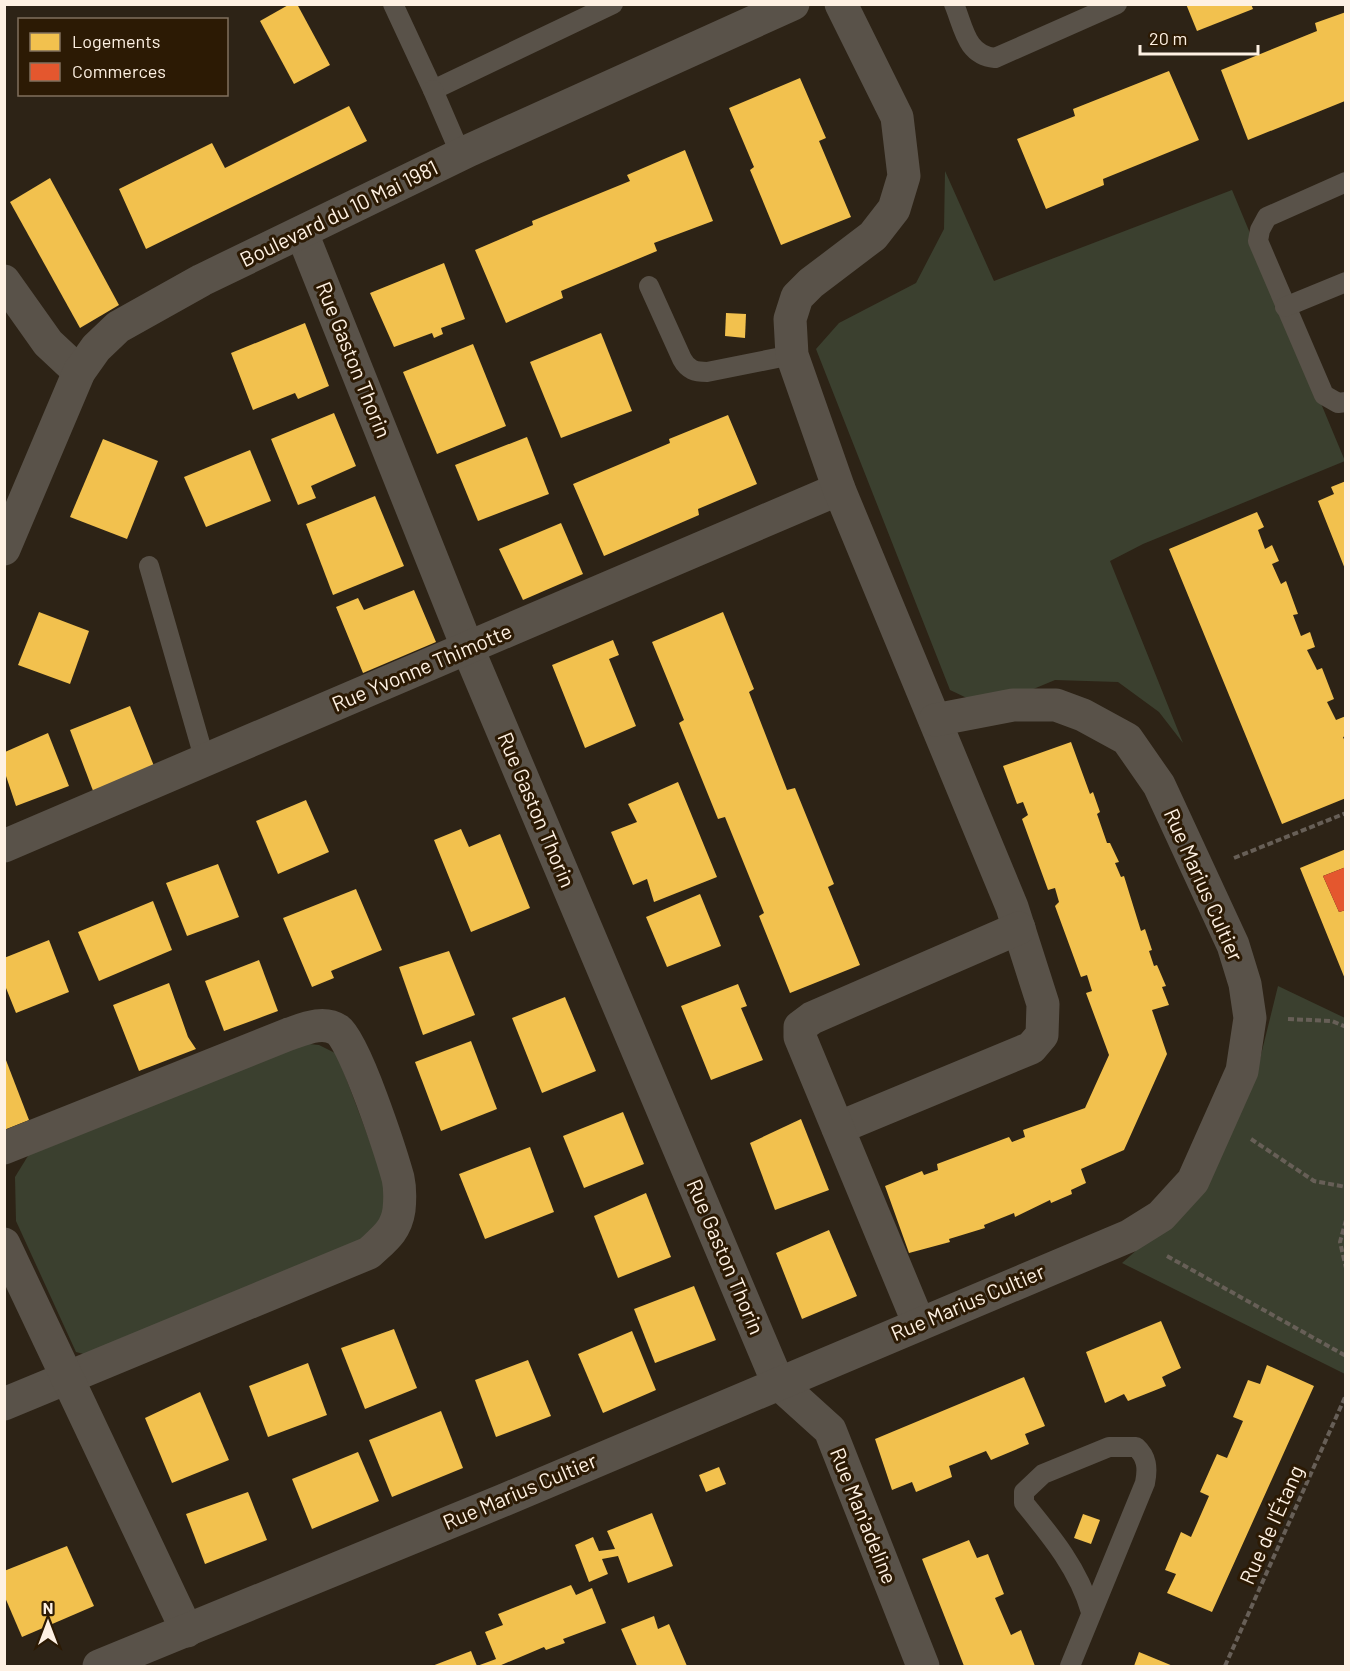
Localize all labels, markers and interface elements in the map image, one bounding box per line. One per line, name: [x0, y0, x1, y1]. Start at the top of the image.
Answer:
legend: [18, 18, 228, 96]
scale bar: [1140, 18, 1258, 56]
text: 20 m: [1149, 27, 1187, 49]
text: Logements: [72, 30, 161, 52]
text: Commerces: [72, 60, 166, 82]
street label: Boulevard du 10 Mai 1981: [235, 154, 441, 271]
street label: Rue Gaston Thorin: [312, 278, 397, 441]
street label: Rue Yvonne Thimotte: [328, 617, 515, 716]
street label: Rue Gaston Thorin: [493, 728, 581, 891]
street label: Rue Marius Cultier: [1160, 804, 1249, 965]
street label: Rue Gaston Thorin: [682, 1175, 770, 1338]
street label: Rue Marius Cultier: [887, 1258, 1048, 1345]
street label: Rue Man'adeline: [826, 1444, 903, 1587]
street label: Rue Marius Cultier: [439, 1447, 600, 1534]
street label: Rue de l'Étang: [1233, 1461, 1308, 1588]
north arrow: [18, 1593, 78, 1653]
text: N: [43, 1598, 53, 1617]

